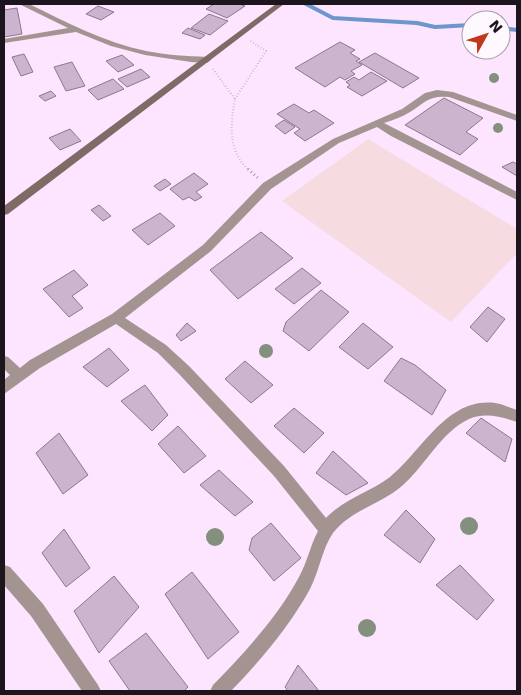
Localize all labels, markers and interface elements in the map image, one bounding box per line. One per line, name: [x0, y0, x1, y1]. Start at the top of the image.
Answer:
north arrow: [461, 10, 511, 60]
text: N: [486, 17, 506, 36]

